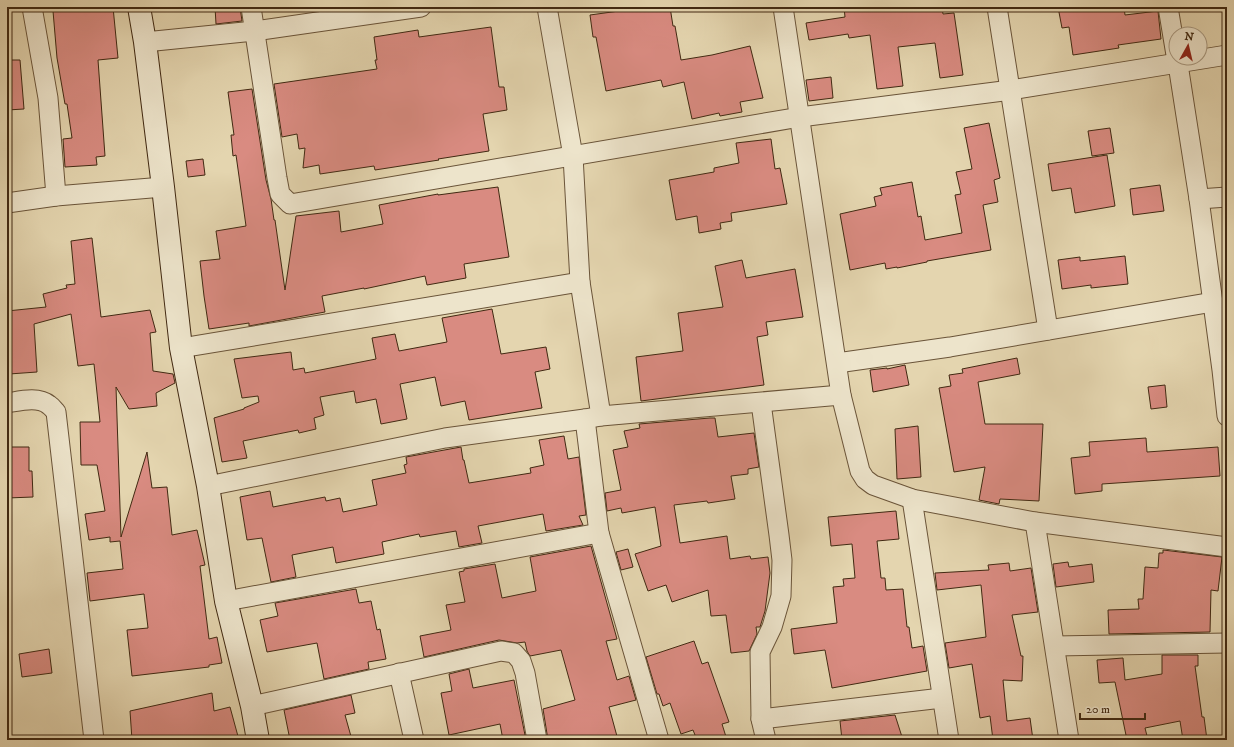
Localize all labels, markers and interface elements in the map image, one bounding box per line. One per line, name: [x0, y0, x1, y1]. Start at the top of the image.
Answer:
north arrow: [1168, 26, 1208, 66]
text: N: [1184, 30, 1195, 45]
scale bar: [1080, 695, 1145, 721]
text: 20 m: [1086, 702, 1110, 717]

